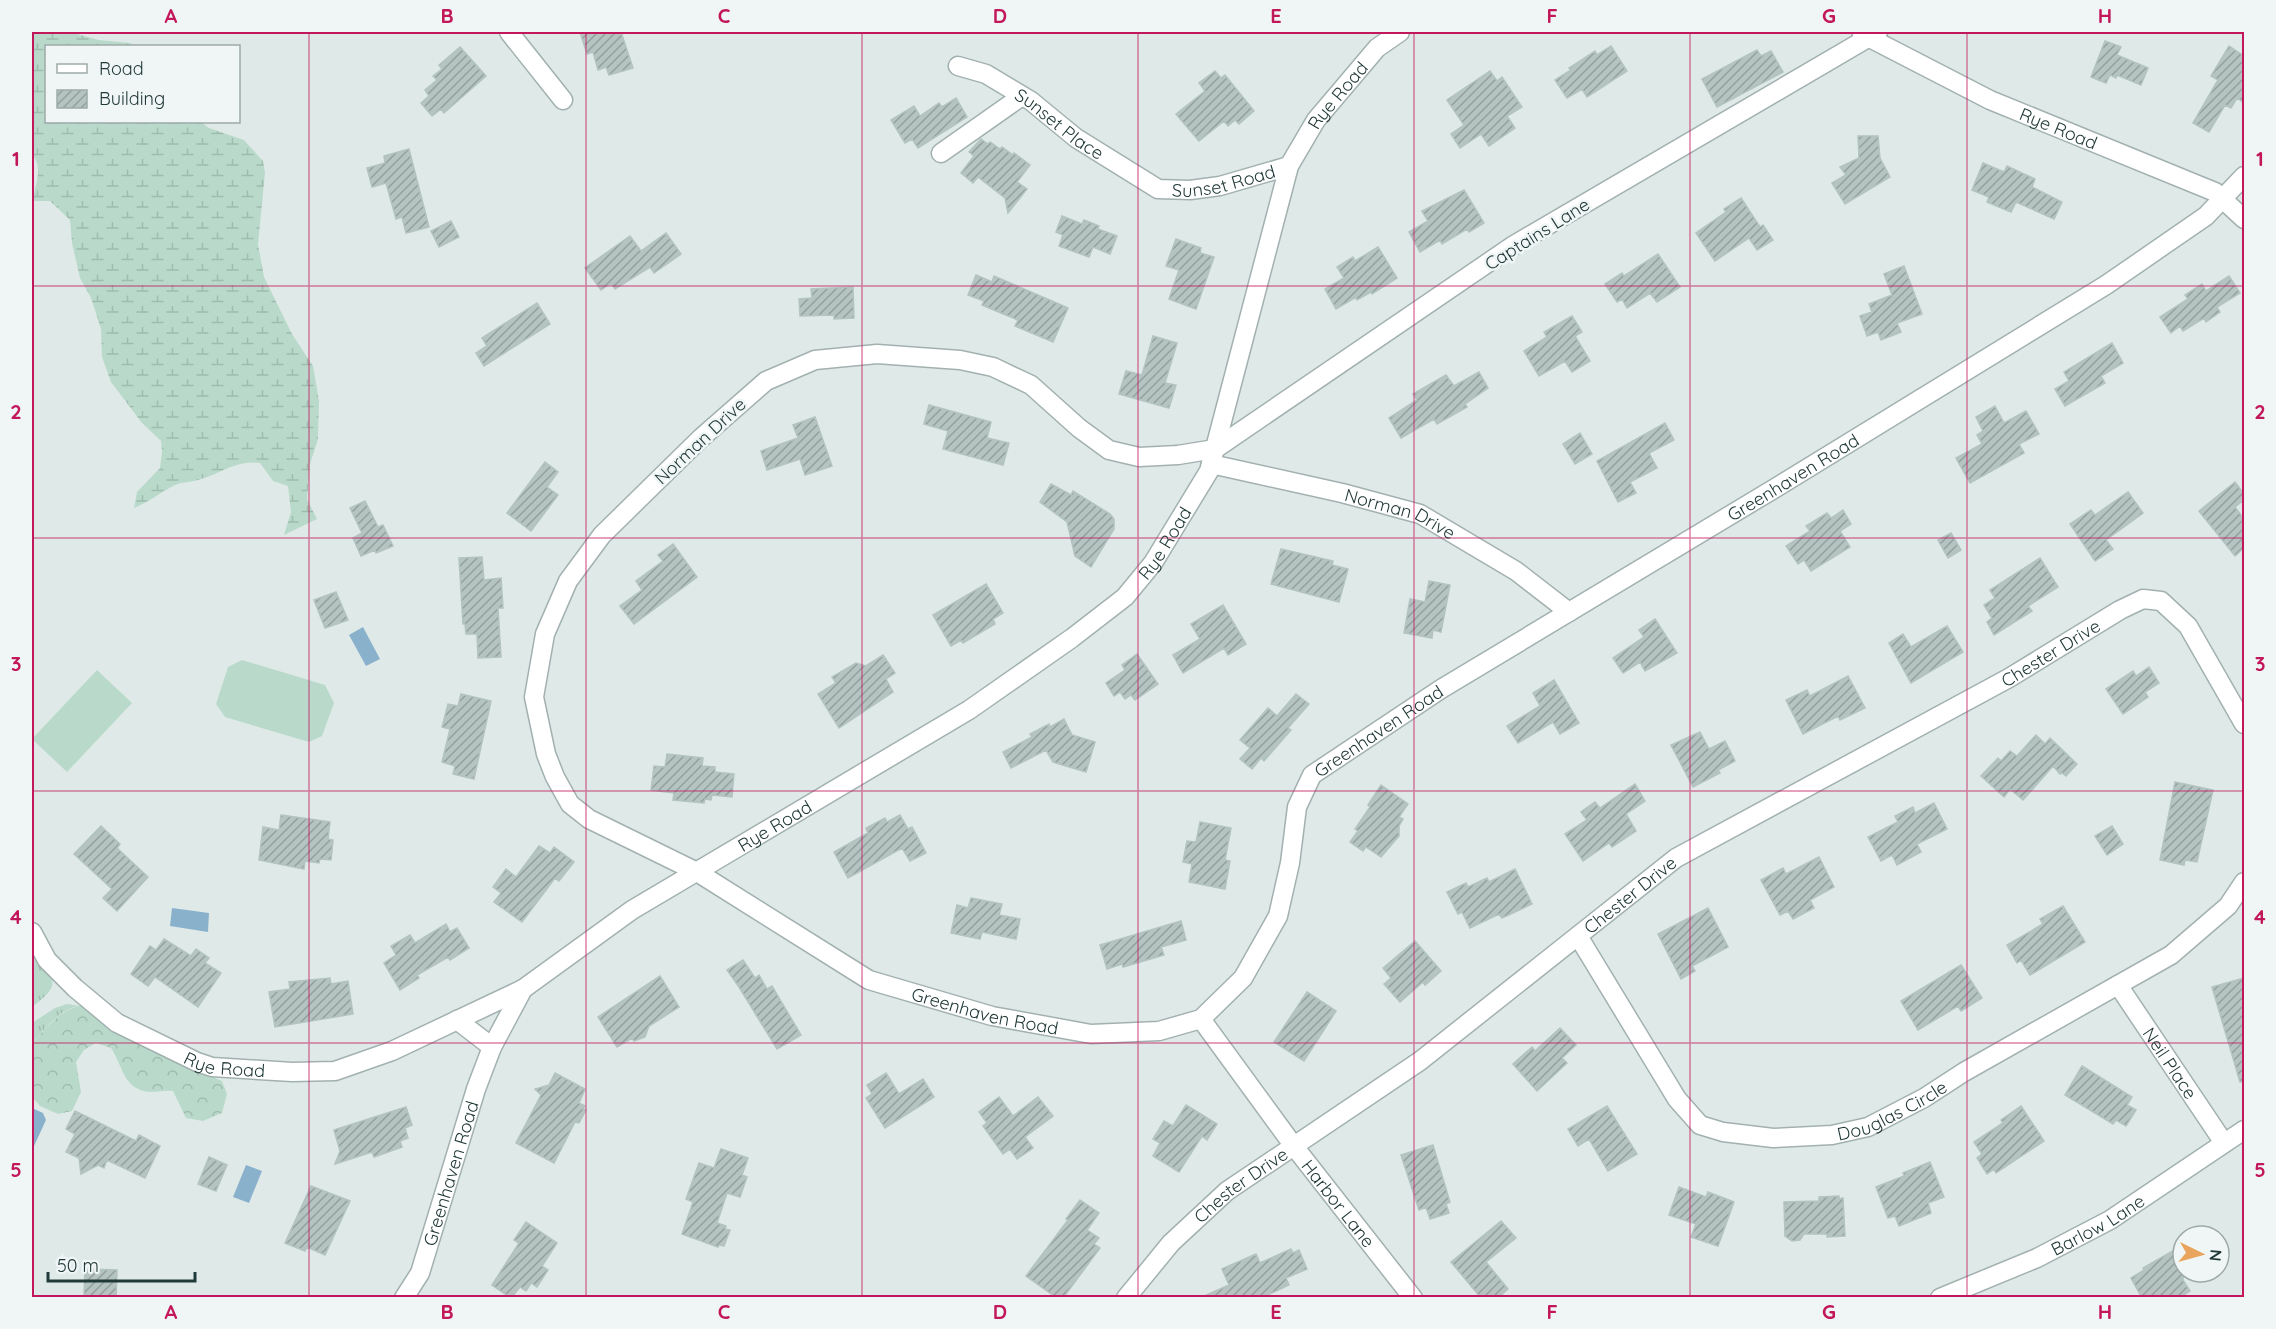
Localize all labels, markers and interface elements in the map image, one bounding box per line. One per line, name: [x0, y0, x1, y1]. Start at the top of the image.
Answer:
text: A: [165, 3, 178, 28]
text: B: [440, 3, 454, 28]
text: C: [718, 3, 731, 28]
text: D: [993, 3, 1007, 28]
text: E: [1270, 3, 1282, 28]
text: F: [1546, 3, 1558, 28]
text: G: [1822, 3, 1836, 28]
text: H: [2098, 3, 2112, 28]
legend: [45, 45, 240, 123]
street label: Rye Road: [1302, 56, 1372, 133]
text: Road: [99, 57, 144, 80]
street label: Sunset Place: [1011, 83, 1108, 164]
text: Building: [99, 87, 165, 110]
street label: Rye Road: [2016, 102, 2101, 154]
text: 1: [12, 146, 20, 171]
text: 1: [2256, 146, 2264, 171]
street label: Sunset Road: [1172, 159, 1278, 202]
street label: Captains Lane: [1480, 193, 1594, 275]
street label: Norman Drive: [649, 393, 751, 489]
text: 2: [10, 399, 22, 424]
text: 2: [2254, 399, 2266, 424]
street label: Greenhaven Road: [1723, 428, 1863, 526]
street label: Norman Drive: [1342, 483, 1460, 544]
street label: Rye Road: [1133, 502, 1196, 584]
street label: Chester Drive: [1997, 614, 2104, 692]
text: 3: [11, 651, 21, 676]
text: 3: [2255, 651, 2265, 676]
street label: Greenhaven Road: [1309, 679, 1447, 782]
street label: Rye Road: [733, 795, 816, 856]
street label: Chester Drive: [1579, 851, 1681, 938]
text: 4: [10, 904, 22, 929]
text: 4: [2254, 904, 2266, 929]
street label: Greenhaven Road: [909, 982, 1060, 1039]
street label: Neil Place: [2138, 1023, 2203, 1103]
street label: Rye Road: [180, 1046, 266, 1082]
street label: Douglas Circle: [1835, 1075, 1951, 1145]
street label: Greenhaven Road: [417, 1098, 483, 1248]
street label: Chester Drive: [1189, 1142, 1292, 1228]
street label: Harbor Lane: [1297, 1155, 1380, 1252]
text: 5: [10, 1157, 22, 1182]
text: 5: [2254, 1157, 2266, 1182]
street label: Barlow Lane: [2047, 1189, 2149, 1260]
north arrow: [2171, 1224, 2231, 1284]
scale bar: [48, 1245, 195, 1283]
text: N: [2205, 1249, 2226, 1262]
text: 50 m: [57, 1254, 99, 1277]
text: A: [165, 1299, 178, 1324]
text: B: [440, 1299, 454, 1324]
text: C: [718, 1299, 731, 1324]
text: D: [993, 1299, 1007, 1324]
text: E: [1270, 1299, 1282, 1324]
text: F: [1546, 1299, 1558, 1324]
text: G: [1822, 1299, 1836, 1324]
text: H: [2098, 1299, 2112, 1324]

